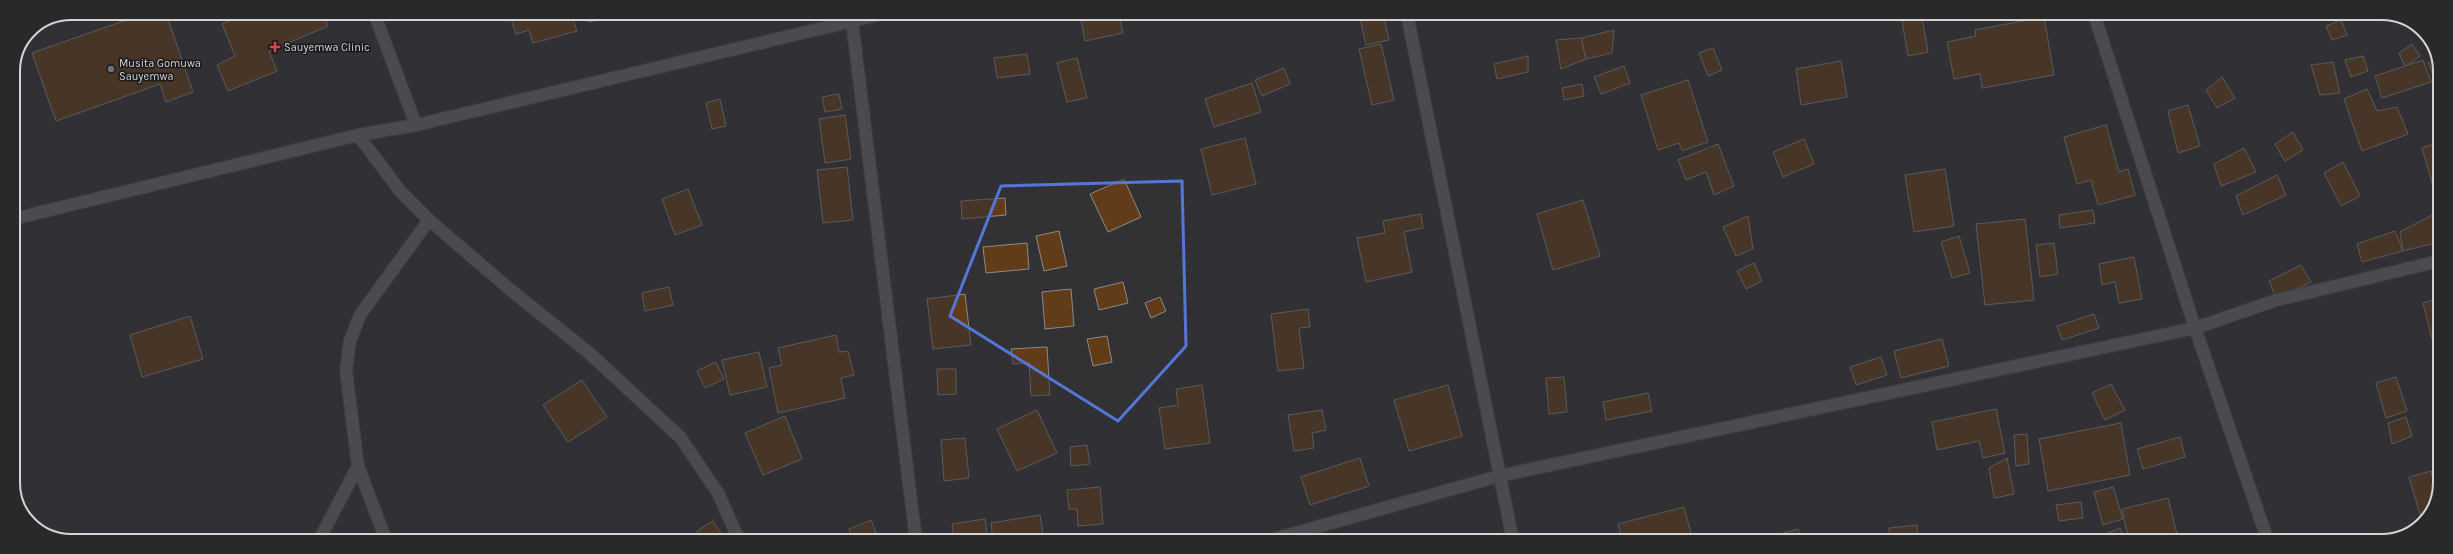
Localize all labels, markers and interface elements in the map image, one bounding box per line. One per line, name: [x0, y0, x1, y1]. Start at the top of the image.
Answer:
marker: Sauyemwa Clinic: [269, 41, 281, 53]
place label: Sauyemwa Clinic: [284, 41, 370, 54]
place label: Musita Gomuwa Sauyemwa: [119, 57, 201, 83]
marker: Musita Gomuwa Sauyemwa: [106, 64, 116, 74]

